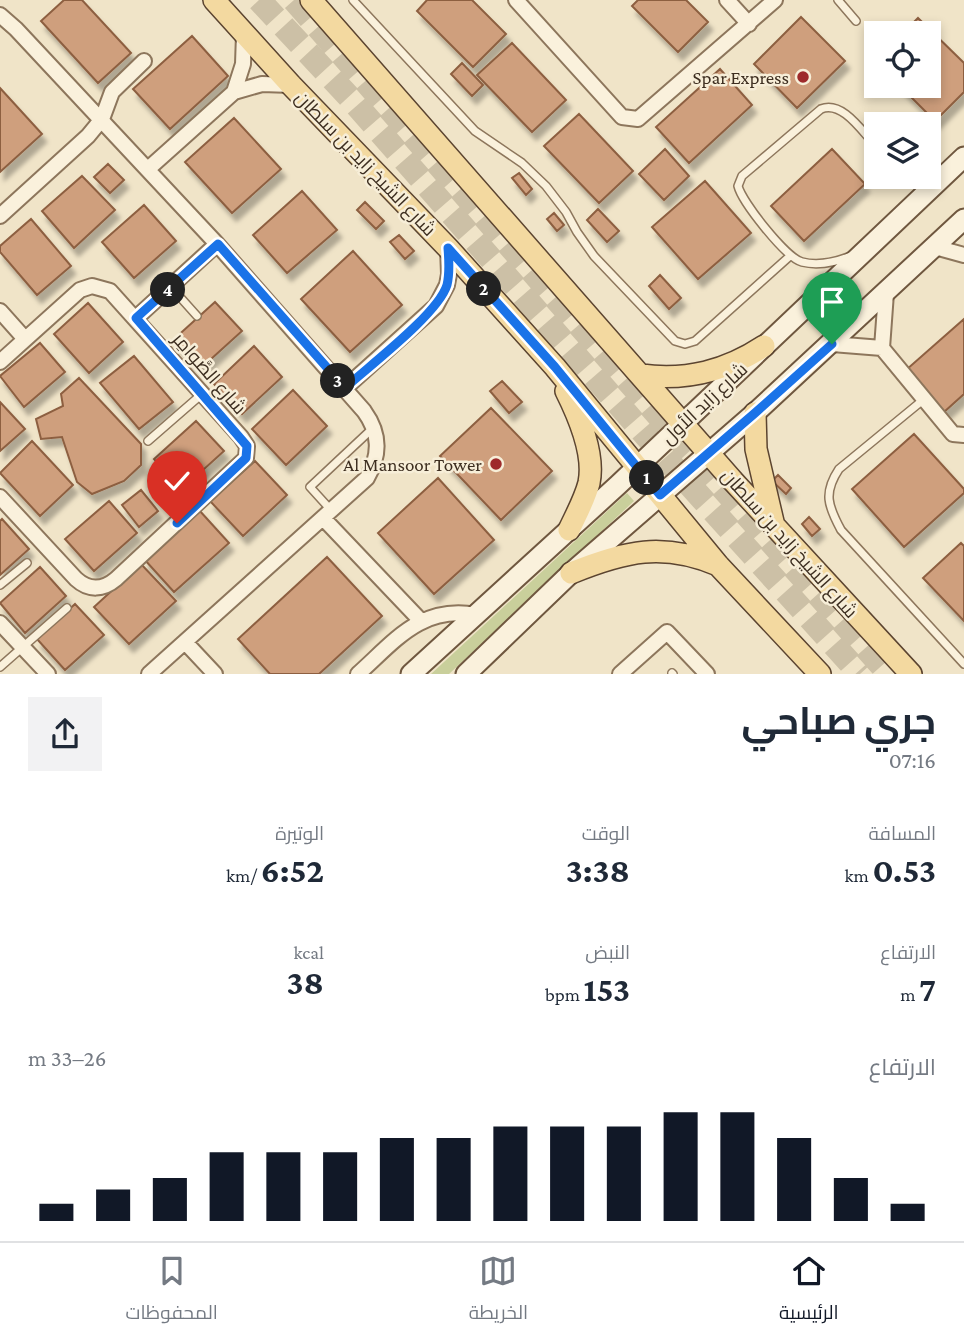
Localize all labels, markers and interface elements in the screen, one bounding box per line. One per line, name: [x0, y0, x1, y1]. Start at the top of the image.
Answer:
map controls: [864, 21, 941, 189]
button: locate: [864, 21, 941, 98]
place label: Spar Express: [693, 67, 789, 88]
marker: Spar Express: [795, 69, 811, 85]
street label: شارع الشيخ زايد بن سلطان: [289, 87, 440, 242]
button: layers: [864, 112, 941, 189]
pin: 4: [150, 272, 186, 308]
pin: 2: [466, 272, 502, 306]
pin: [802, 272, 862, 344]
text: 2: [479, 278, 488, 299]
text: 4: [162, 279, 173, 300]
icon: arrive: [813, 283, 851, 321]
street label: شارع الصَّوامِر: [166, 328, 251, 420]
street label: شارع زايد الأول: [657, 358, 754, 451]
pin: 3: [320, 364, 356, 398]
text: 3: [333, 370, 342, 391]
pin: [147, 451, 207, 523]
place label: Al Mansoor Tower: [343, 454, 482, 475]
marker: Al Mansoor Tower: [488, 456, 504, 472]
pin: 1: [630, 461, 664, 496]
icon: check: [158, 462, 196, 500]
street label: شارع الشيخ زايد بن سلطان: [715, 465, 862, 624]
text: 1: [643, 467, 650, 488]
button: share: [28, 697, 102, 771]
text: جري صباحي: [741, 700, 936, 742]
text: 07:16: [889, 747, 936, 773]
text: الوتيرة: [275, 823, 324, 844]
text: الوقت: [582, 823, 630, 844]
text: المسافة: [868, 823, 936, 844]
text: 6:52: [261, 851, 324, 890]
text: 3:38: [566, 851, 630, 890]
text: 0.53: [872, 851, 936, 890]
text: /km: [226, 865, 261, 886]
text: km: [845, 865, 872, 886]
text: kcal: [293, 942, 324, 963]
text: النبض: [585, 942, 630, 963]
text: الارتفاع: [880, 942, 936, 963]
text: 38: [287, 963, 324, 1002]
text: 153: [583, 970, 630, 1009]
text: 7: [919, 970, 936, 1009]
text: bpm: [545, 984, 583, 1005]
text: m: [900, 984, 919, 1005]
text: 26–33 m: [28, 1045, 106, 1071]
text: الارتفاع: [869, 1054, 936, 1080]
tab: المحفوظات: [125, 1252, 218, 1330]
tab: الخريطة: [469, 1252, 528, 1330]
tab: الرئيسية: [779, 1252, 839, 1330]

